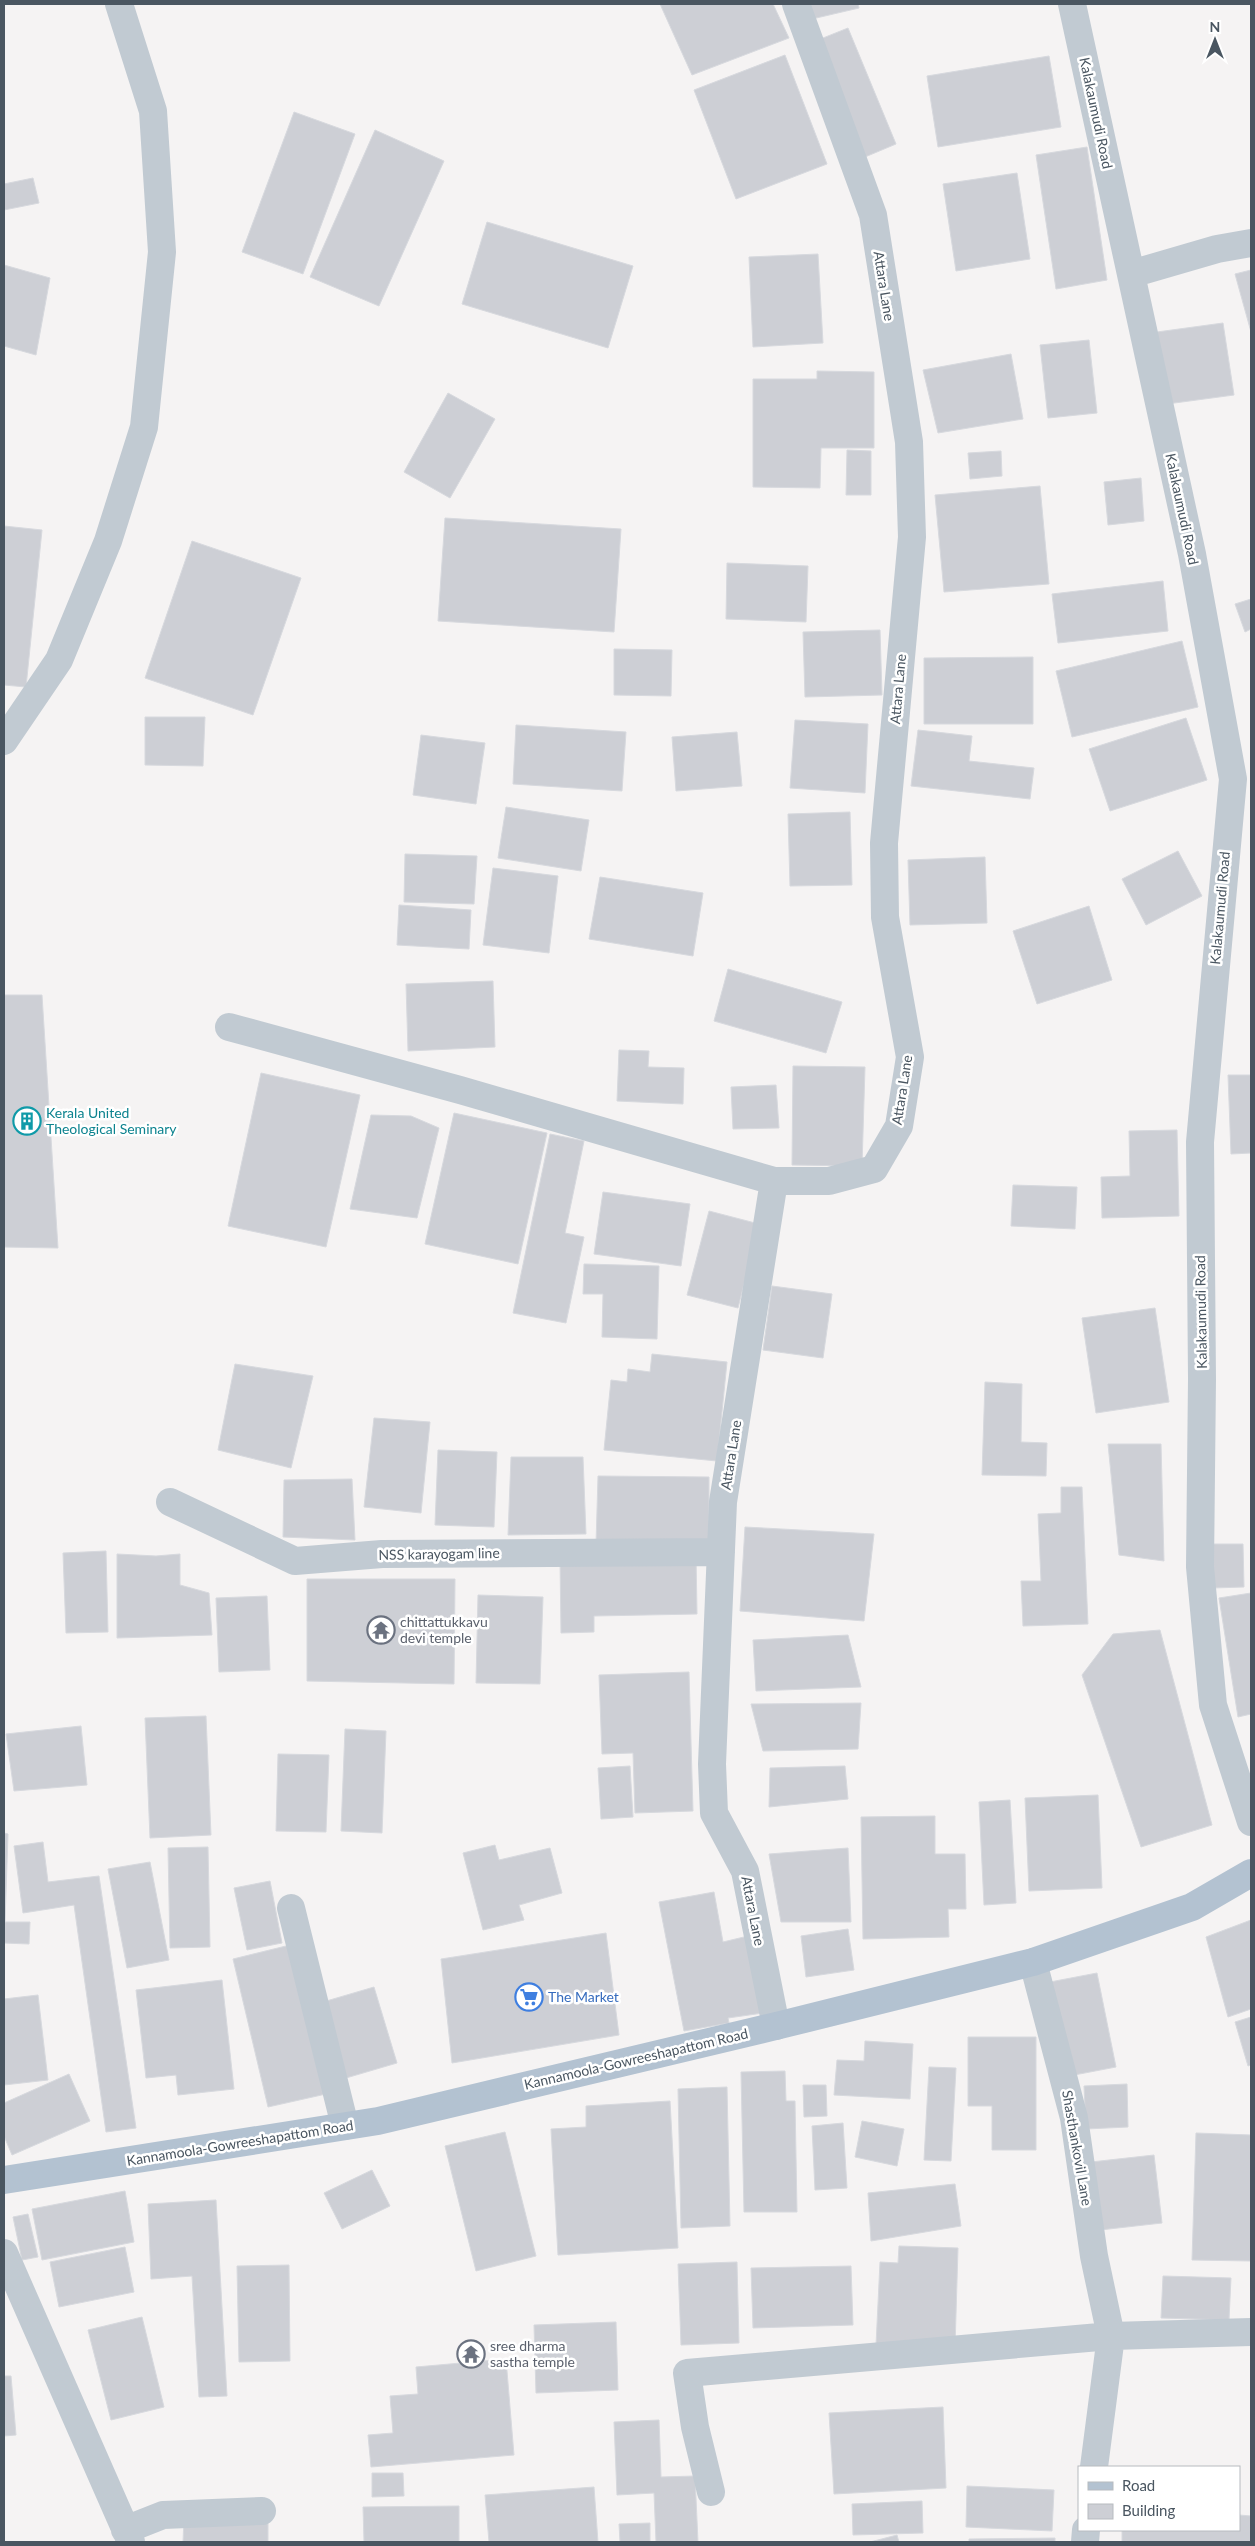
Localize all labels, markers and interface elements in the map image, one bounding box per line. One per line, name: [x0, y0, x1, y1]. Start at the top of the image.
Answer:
north arrow: [1190, 15, 1240, 65]
text: N: [1210, 18, 1220, 35]
street label: Kalakaumudi Road: [1076, 56, 1117, 170]
street label: Attara Lane: [871, 250, 898, 322]
street label: Kalakaumudi Road: [1162, 452, 1203, 566]
street label: Attara Lane: [886, 653, 909, 725]
street label: Kalakaumudi Road: [1206, 851, 1233, 965]
street label: Attara Lane: [888, 1054, 915, 1126]
place label: Kerala United Theological Seminary: [46, 1104, 177, 1137]
building icon: Kerala United Theological Seminary: [12, 1106, 42, 1136]
street label: Kalakaumudi Road: [1191, 1255, 1210, 1369]
street label: Attara Lane: [717, 1419, 744, 1491]
street label: NSS karayogam line: [378, 1544, 500, 1563]
place label: chittattukkavu devi temple: [400, 1613, 488, 1646]
temple icon: chittattukkavu devi temple: [366, 1615, 396, 1645]
street label: Attara Lane: [738, 1875, 769, 1947]
supermarket icon: The Market: [514, 1982, 544, 2012]
place label: The Market: [548, 1988, 619, 2005]
street label: Kannamoola-Gowreeshapattom Road: [522, 2024, 750, 2093]
street label: Shasthankovil Lane: [1059, 2089, 1096, 2207]
street label: Kannamoola-Gowreeshapattom Road: [125, 2116, 355, 2169]
place label: sree dharma sastha temple: [490, 2337, 575, 2370]
temple icon: sree dharma sastha temple: [456, 2339, 486, 2369]
legend: [1078, 2466, 1240, 2531]
text: Road: [1122, 2476, 1155, 2494]
text: Building: [1122, 2501, 1175, 2519]

